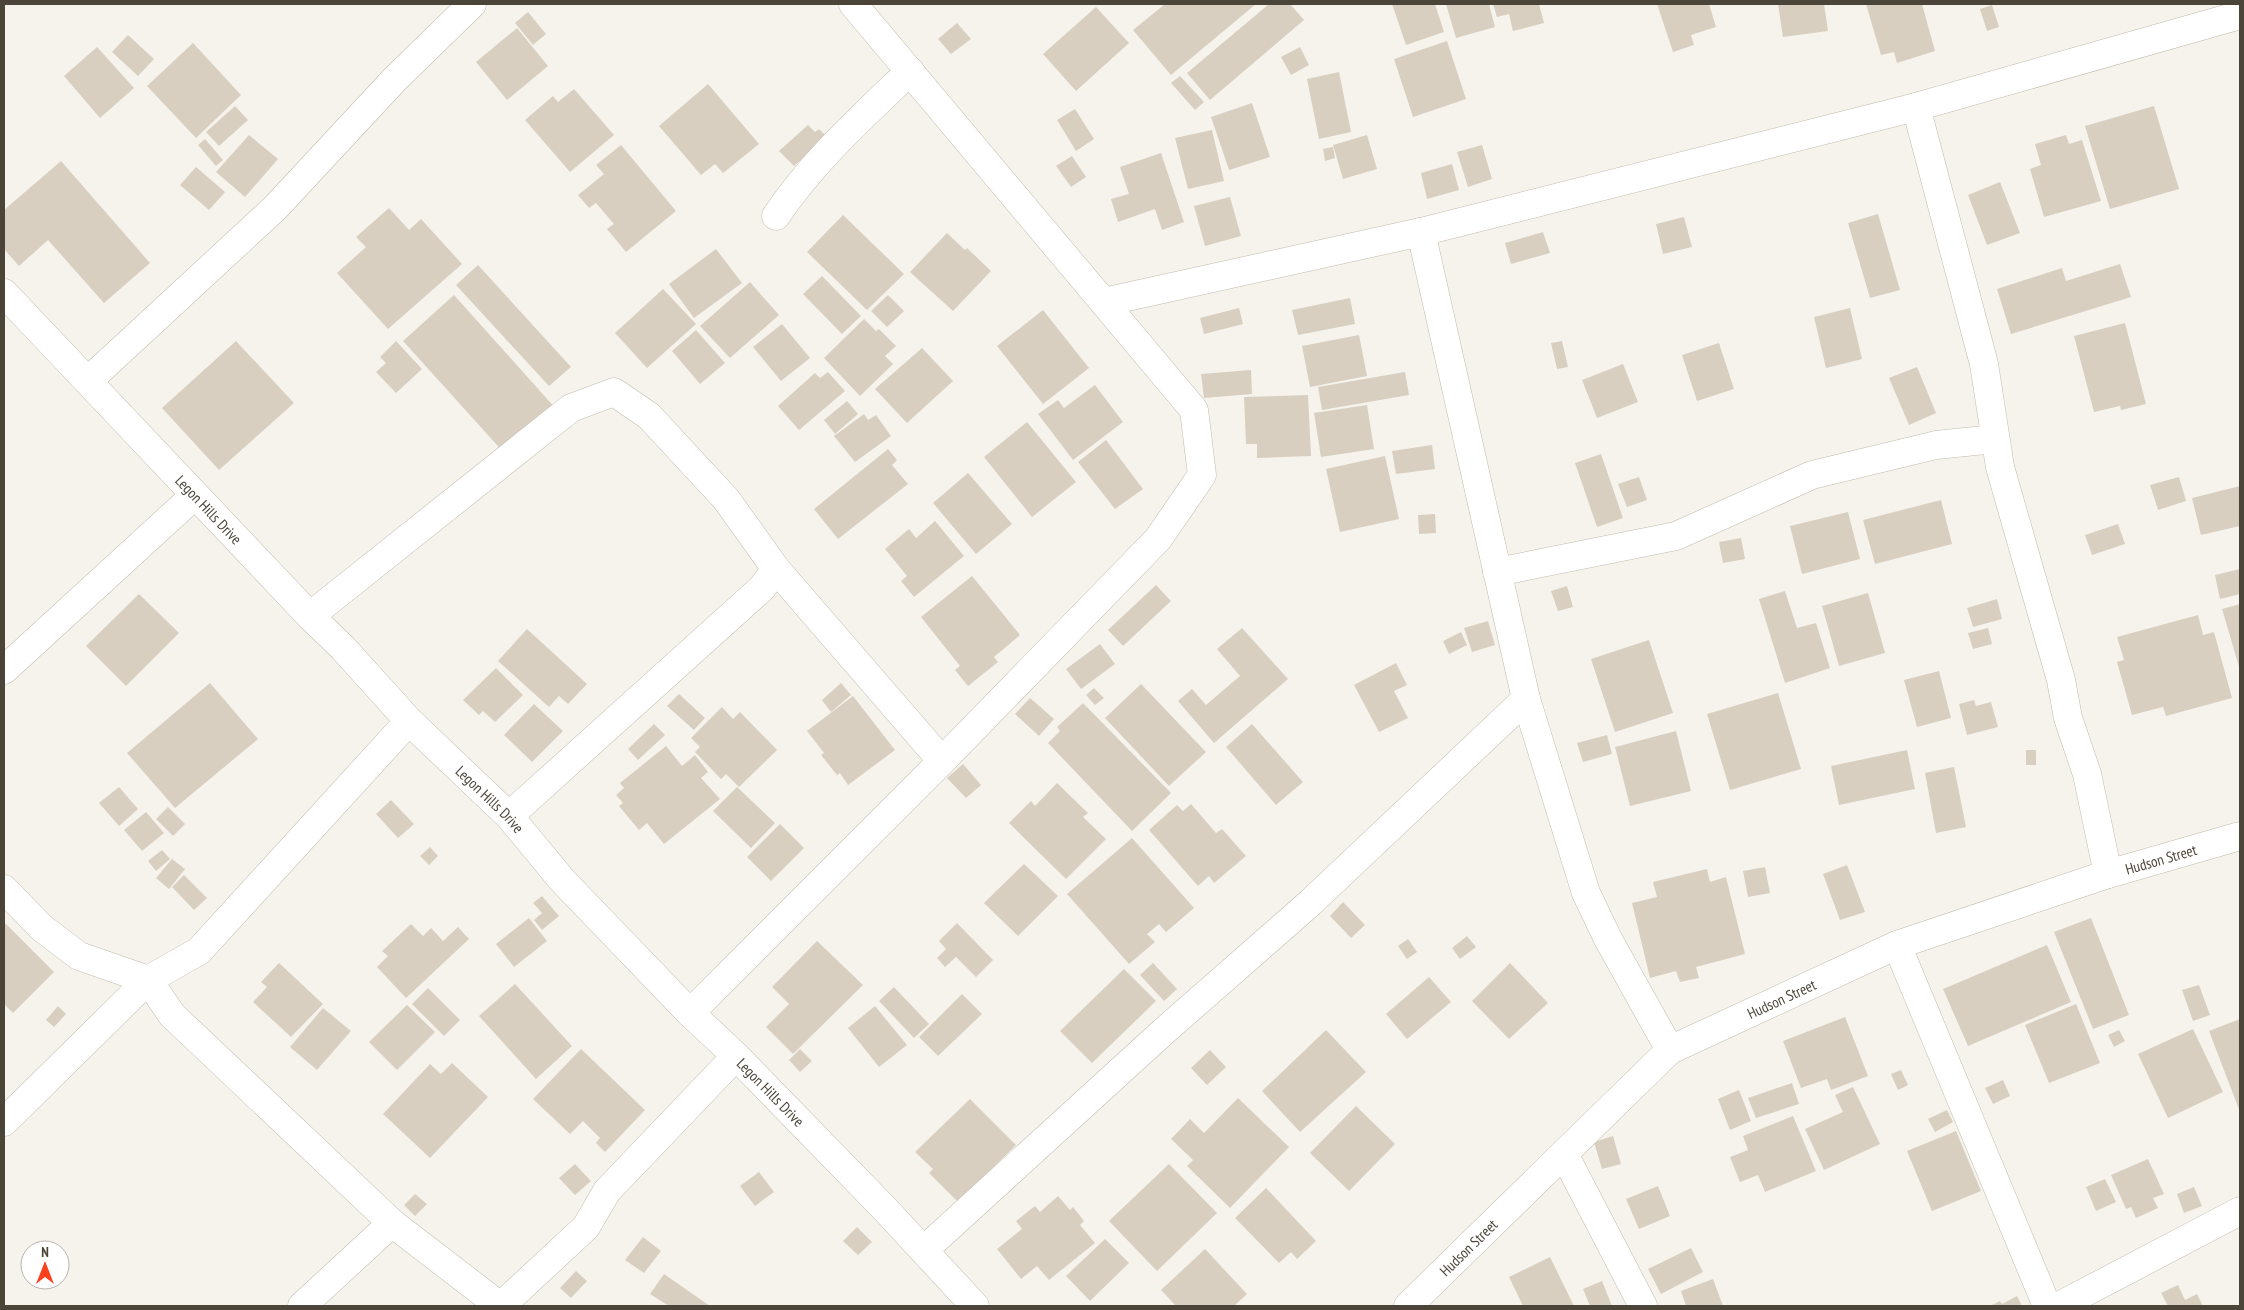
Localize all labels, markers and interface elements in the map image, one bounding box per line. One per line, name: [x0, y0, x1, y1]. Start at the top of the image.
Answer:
street label: Legon Hills Drive: [172, 471, 246, 548]
street label: Legon Hills Drive: [452, 761, 528, 837]
street label: Hudson Street: [2123, 839, 2199, 878]
street label: Hudson Street: [1744, 974, 1819, 1023]
street label: Legon Hills Drive: [733, 1054, 809, 1130]
street label: Hudson Street: [1435, 1215, 1501, 1280]
north arrow: [20, 1240, 70, 1290]
text: N: [41, 1243, 49, 1261]

